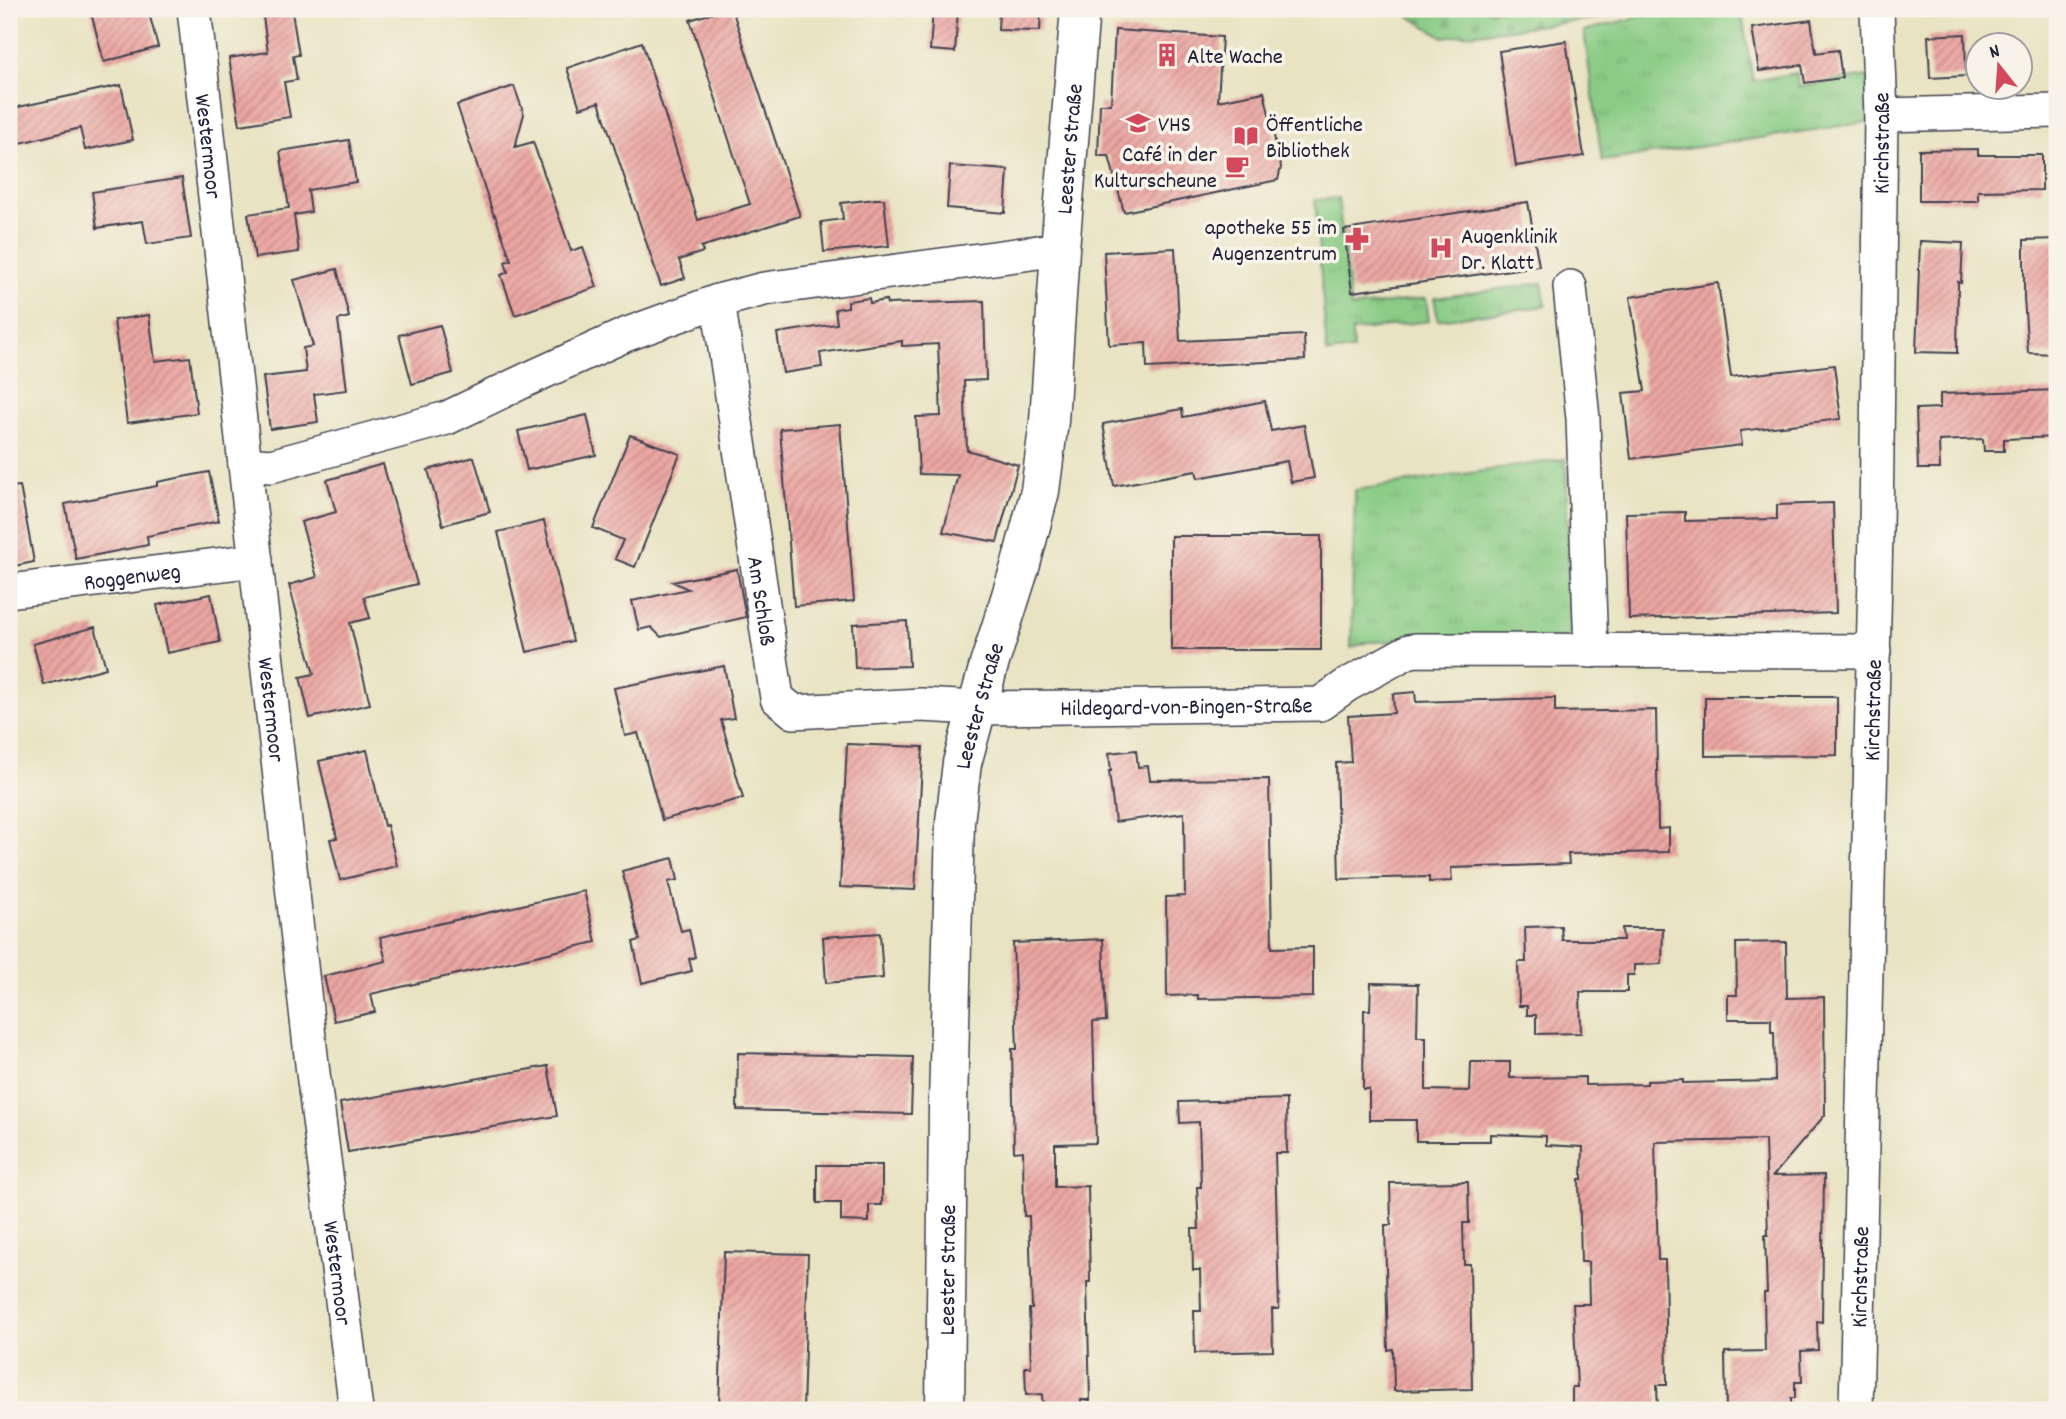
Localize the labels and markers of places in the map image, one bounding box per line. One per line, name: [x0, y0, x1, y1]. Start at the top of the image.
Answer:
building icon: Alte Wache: [1153, 41, 1181, 69]
place label: Alte Wache: [1187, 42, 1283, 75]
school or university icon: VHS: [1124, 109, 1152, 137]
place label: VHS: [1158, 110, 1191, 143]
place label: Öffentliche Bibliothek: [1266, 110, 1363, 169]
library icon: Öffentliche Bibliothek: [1232, 122, 1260, 150]
place label: Café in der Kulturscheune: [1094, 140, 1217, 199]
cafe icon: Café in der Kulturscheune: [1223, 152, 1251, 180]
place label: apotheke 55 im Augenzentrum: [1205, 213, 1337, 272]
place label: Augenklinik Dr. Klatt: [1461, 222, 1558, 281]
pharmacy icon: apotheke 55 im Augenzentrum: [1343, 225, 1371, 253]
hospital icon: Augenklinik Dr. Klatt: [1427, 234, 1455, 262]

